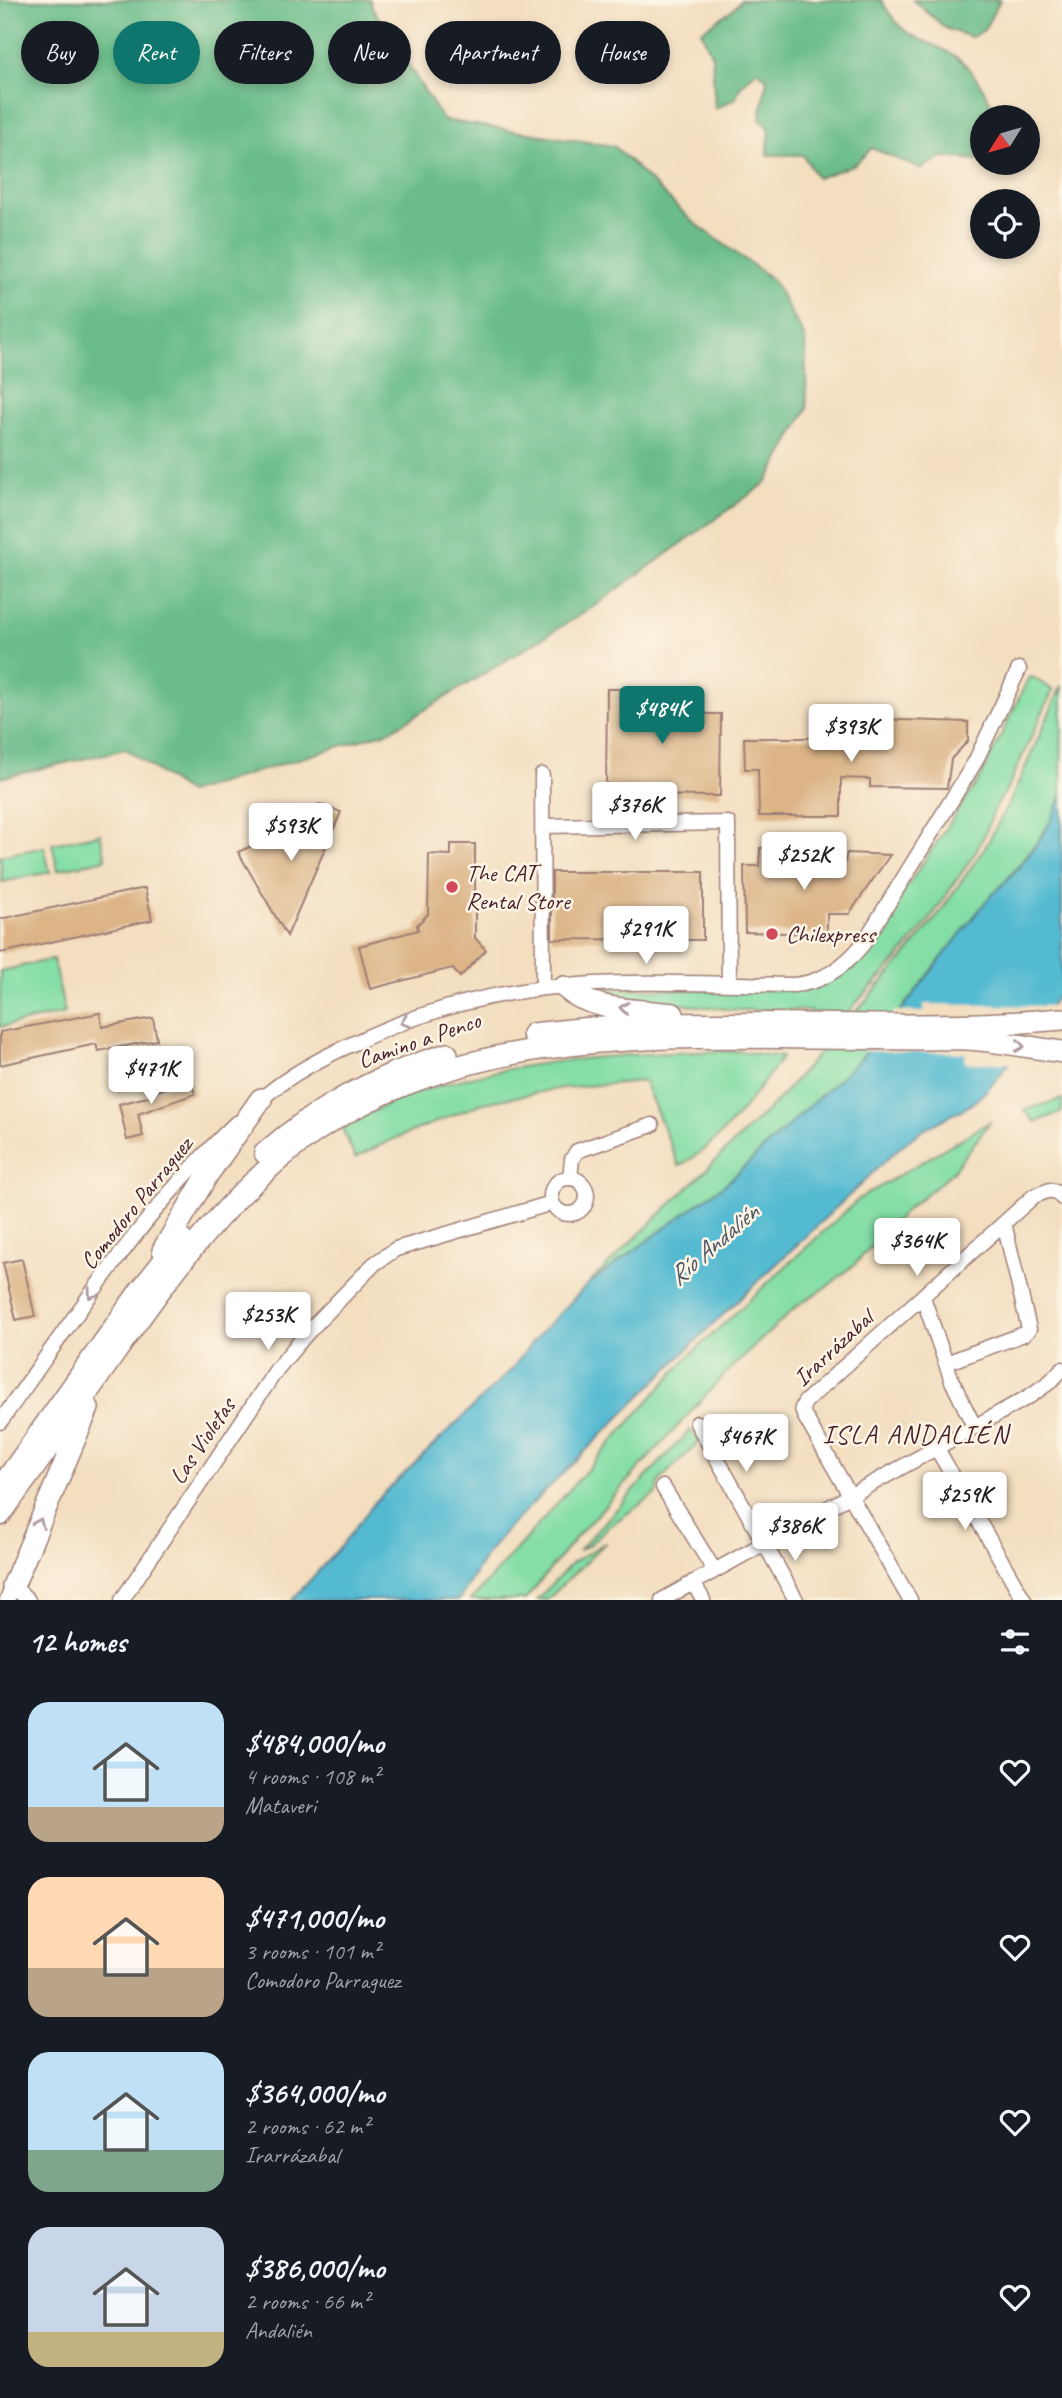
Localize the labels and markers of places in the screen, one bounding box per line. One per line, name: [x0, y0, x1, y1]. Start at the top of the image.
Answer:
pin: $484K: [613, 686, 711, 746]
pin: $393K: [802, 704, 900, 764]
pin: $376K: [586, 782, 684, 842]
pin: $593K: [242, 804, 340, 863]
pin: $252K: [755, 832, 853, 892]
place label: The CAT Rental Store: [466, 858, 572, 916]
marker: The CAT Rental Store: [444, 879, 460, 895]
pin: $291K: [597, 906, 695, 966]
place label: Chilexpress: [786, 919, 878, 949]
marker: Chilexpress: [764, 926, 780, 942]
pin: $471K: [102, 1046, 200, 1106]
pin: $364K: [868, 1218, 966, 1278]
pin: $253K: [219, 1292, 317, 1352]
pin: $467K: [697, 1414, 795, 1474]
pin: $259K: [916, 1472, 1014, 1532]
pin: $386K: [746, 1504, 844, 1563]

